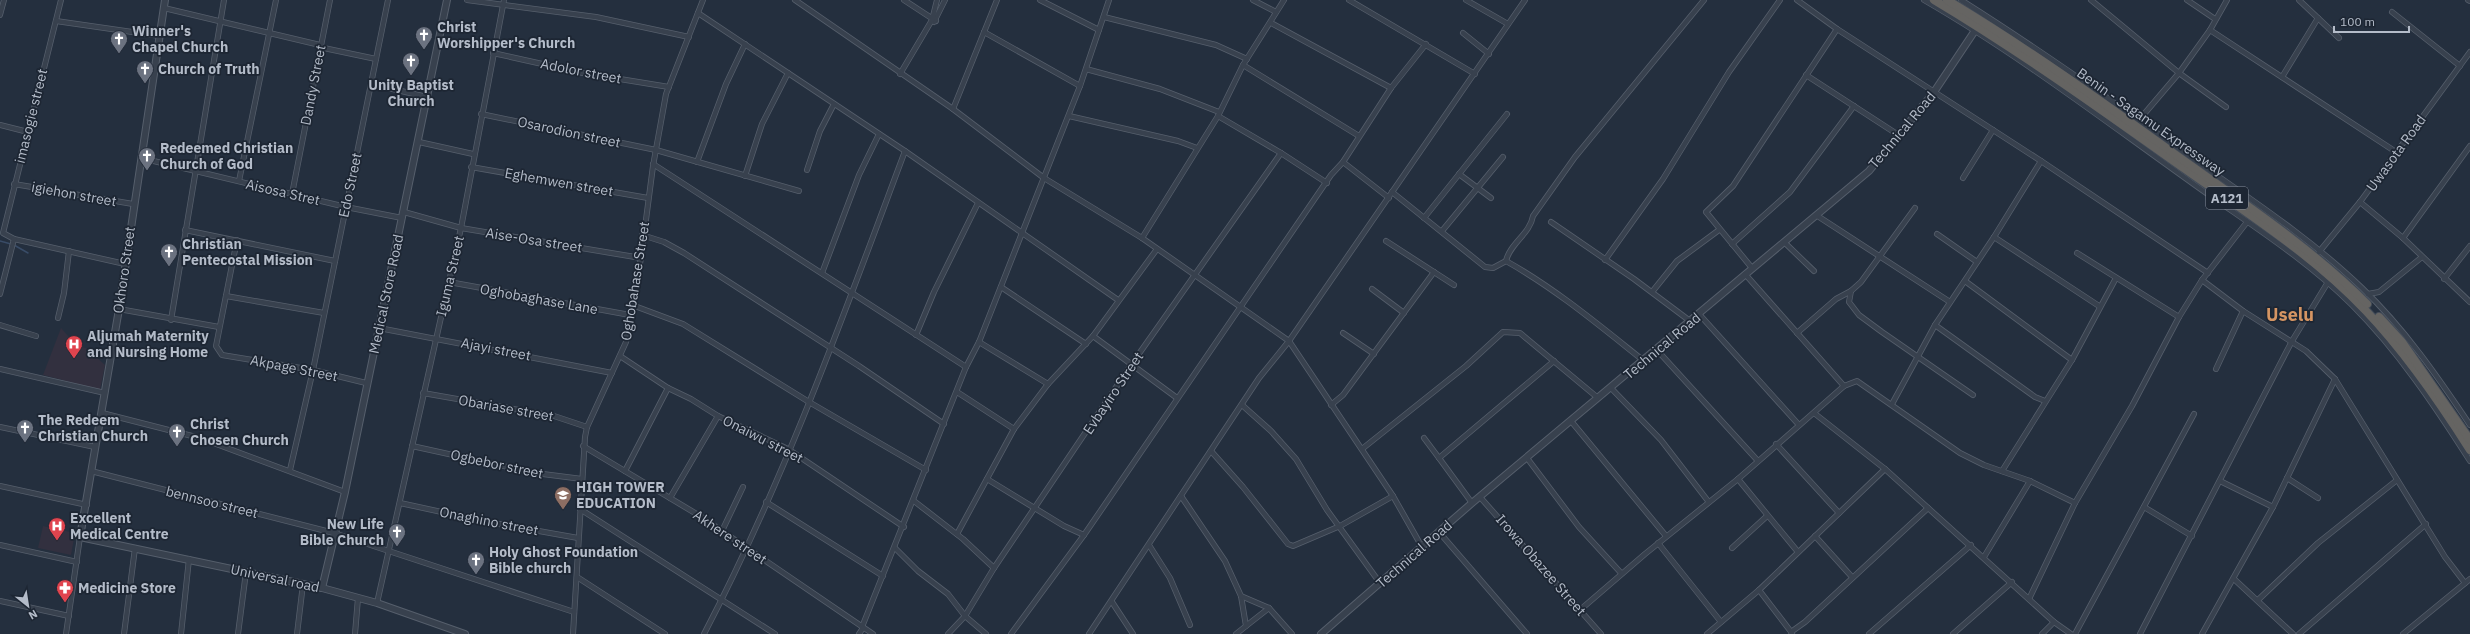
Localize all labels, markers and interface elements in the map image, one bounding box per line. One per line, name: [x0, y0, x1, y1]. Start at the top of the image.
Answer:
scale bar: [2334, 8, 2409, 34]
text: 100 m: [2340, 14, 2375, 29]
place label: Christ Worshipper's Church: [437, 18, 575, 52]
place label: Winner's Chapel Church: [132, 22, 228, 56]
church icon: Christ Worshipper's Church: [414, 25, 434, 50]
church icon: Winner's Chapel Church: [109, 29, 129, 54]
street label: Dandy Street: [296, 43, 330, 127]
church icon: Unity Baptist Church: [401, 51, 421, 76]
street label: Adolor street: [539, 54, 623, 88]
church icon: Church of Truth: [135, 59, 155, 84]
place label: Church of Truth: [158, 60, 260, 78]
street label: Benin - Sagamu Expressway: [2073, 64, 2229, 180]
street label: imasogie street: [11, 67, 51, 165]
place label: Unity Baptist Church: [368, 76, 454, 110]
street label: Technical Road: [1865, 88, 1939, 172]
street label: Uwasota Road: [2362, 111, 2430, 195]
street label: Osarodion street: [516, 112, 622, 152]
place label: Redeemed Christian Church of God: [160, 139, 293, 173]
church icon: Redeemed Christian Church of God: [137, 146, 157, 171]
street label: Edo Street: [334, 151, 366, 219]
street label: Eghemwen street: [503, 164, 615, 200]
street label: Aisosa Stret: [244, 175, 322, 209]
street label: igiehon street: [30, 178, 118, 210]
road number: A121: [2206, 187, 2248, 209]
street label: Oghobahase Street: [617, 220, 653, 342]
street label: Aise-Osa street: [484, 223, 584, 257]
street label: Okhoro Street: [109, 225, 139, 315]
street label: Medical Store Road: [365, 233, 407, 355]
street label: Iguma Street: [432, 234, 468, 318]
place label: Christian Pentecostal Mission: [182, 235, 313, 269]
church icon: Christian Pentecostal Mission: [159, 242, 179, 267]
street label: Oghobaghase Lane: [479, 280, 600, 318]
district label: Uselu: [2266, 303, 2314, 326]
street label: Technical Road: [1620, 309, 1704, 383]
place label: Aljumah Maternity and Nursing Home: [87, 327, 209, 361]
street label: Ajayi street: [460, 333, 532, 365]
hospital icon: Aljumah Maternity and Nursing Home: [64, 334, 84, 359]
street label: Evbayiro Street: [1079, 348, 1147, 438]
street label: Akpage Street: [249, 351, 339, 385]
street label: Obariase street: [457, 391, 555, 425]
place label: The Redeem Christian Church: [38, 411, 148, 445]
street label: Onaiwu street: [720, 411, 806, 467]
place label: Christ Chosen Church: [190, 415, 289, 449]
church icon: The Redeem Christian Church: [15, 418, 35, 443]
church icon: Christ Chosen Church: [167, 422, 187, 447]
street label: Ogbebor street: [449, 445, 545, 483]
place label: HIGH TOWER EDUCATION: [576, 478, 665, 512]
street label: bennsoo street: [164, 482, 260, 522]
school or university icon: HIGH TOWER EDUCATION: [553, 485, 573, 510]
street label: Onaghino street: [438, 503, 540, 539]
street label: Akhere street: [690, 506, 770, 568]
place label: Excellent Medical Centre: [70, 509, 169, 543]
street label: Irowa Obazee Street: [1492, 510, 1590, 620]
place label: New Life Bible Church: [300, 515, 384, 549]
hospital icon: Excellent Medical Centre: [47, 516, 67, 541]
street label: Technical Road: [1372, 516, 1456, 592]
church icon: New Life Bible Church: [387, 522, 407, 547]
place label: Holy Ghost Foundation Bible church: [489, 543, 638, 577]
church icon: Holy Ghost Foundation Bible church: [466, 550, 486, 575]
street label: Universal road: [229, 560, 321, 596]
pharmacy icon: Medicine Store: [55, 578, 75, 603]
place label: Medicine Store: [78, 579, 176, 597]
north arrow: [8, 586, 48, 626]
text: N: [26, 607, 40, 623]

